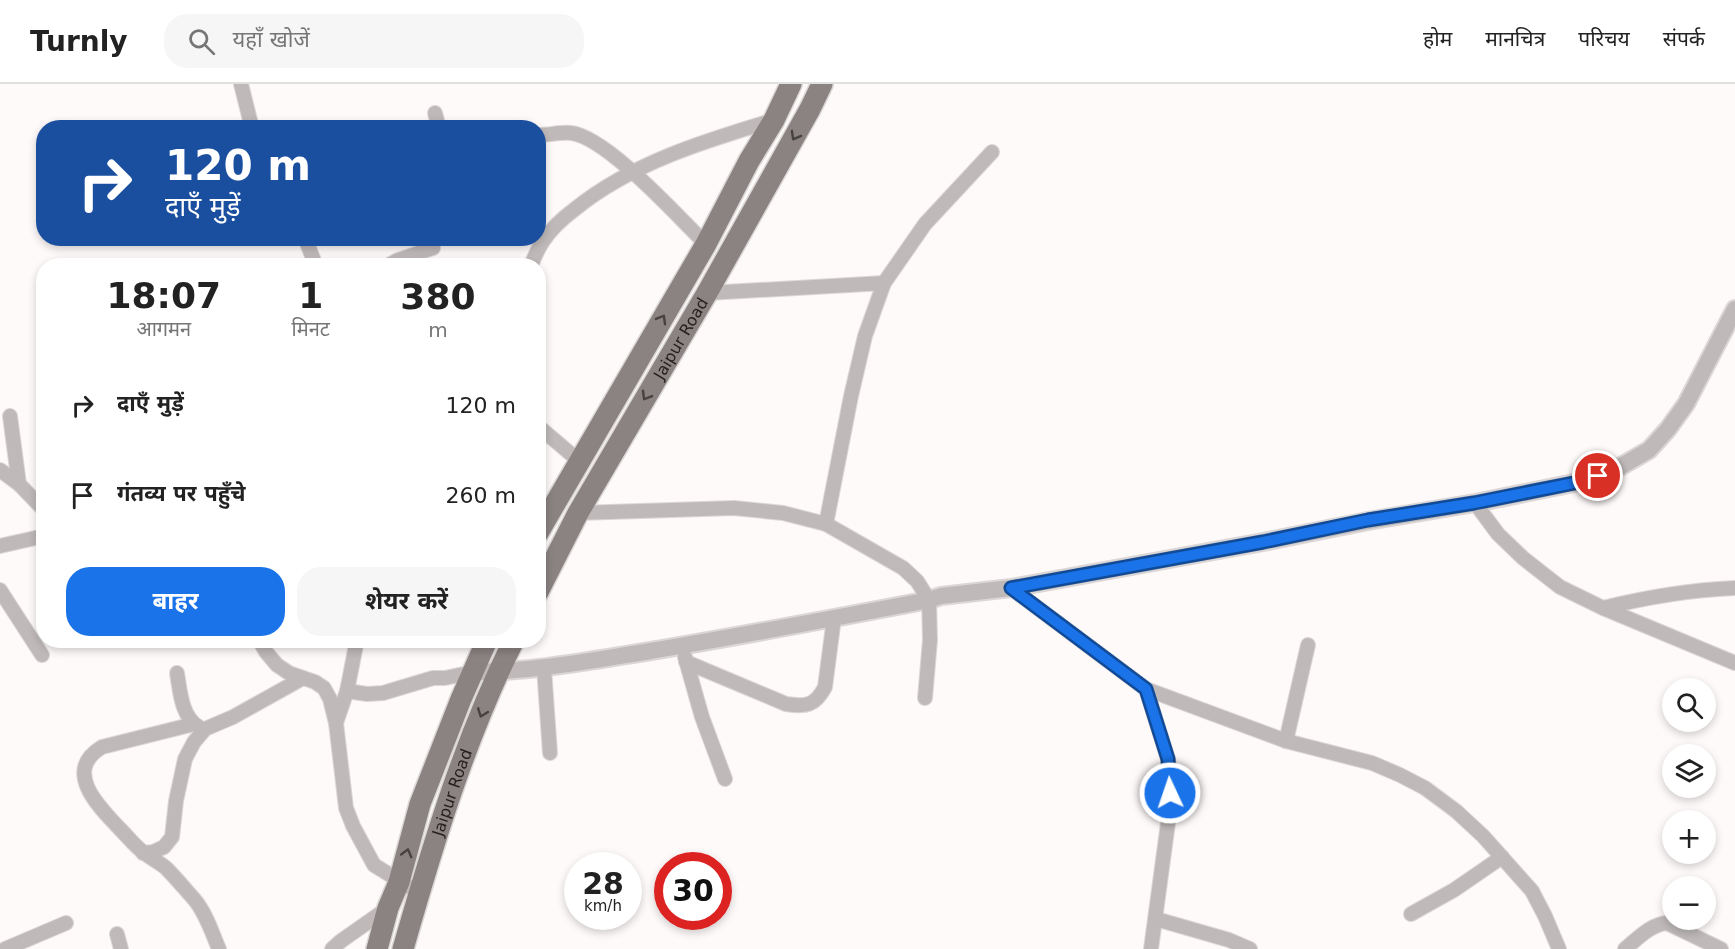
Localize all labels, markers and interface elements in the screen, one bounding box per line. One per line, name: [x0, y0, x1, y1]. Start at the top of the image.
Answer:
search box: [164, 14, 584, 68]
text: Turnly: [30, 25, 128, 58]
icon: search: [185, 25, 218, 58]
text: यहाँ खोजें: [233, 27, 310, 52]
text: होम: [1423, 27, 1452, 51]
text: मानचित्र: [1485, 27, 1545, 51]
text: परिचय: [1578, 27, 1630, 51]
text: संपर्क: [1663, 27, 1705, 51]
one-way arrow: [791, 130, 802, 140]
text: 120 m: [165, 141, 311, 190]
icon: right: [66, 144, 144, 222]
text: दाएँ मुड़ें: [165, 191, 240, 222]
text: 18:07: [106, 275, 221, 316]
text: 1: [298, 275, 323, 316]
text: 380: [400, 276, 475, 317]
street label: Jaipur Road: [649, 294, 712, 383]
one-way arrow: [654, 314, 666, 325]
text: आगमन: [136, 317, 191, 341]
text: मिनट: [292, 317, 330, 341]
text: m: [428, 318, 448, 342]
icon: right: [66, 389, 99, 422]
one-way arrow: [642, 390, 653, 401]
text: दाएँ मुड़ें: [117, 391, 184, 416]
text: 120 m: [446, 393, 516, 418]
pin: [1572, 450, 1623, 501]
icon: arrive: [1581, 459, 1614, 492]
icon: arrive: [66, 479, 99, 512]
text: गंतव्य पर पहुँचे: [117, 481, 245, 506]
text: 260 m: [446, 483, 516, 508]
button: बाहर: [66, 567, 285, 636]
button: शेयर करें: [297, 567, 516, 636]
map controls: [1662, 678, 1716, 930]
button: search: [1662, 678, 1716, 732]
one-way arrow: [477, 707, 489, 718]
button: layers: [1662, 744, 1716, 798]
street label: Jaipur Road: [428, 746, 476, 839]
position arrow: [1138, 761, 1202, 825]
button: +: [1662, 810, 1716, 864]
one-way arrow: [400, 848, 412, 859]
speed limit sign: 30: [654, 852, 732, 930]
text: 28: [582, 866, 624, 901]
button: −: [1662, 876, 1716, 930]
text: km/h: [584, 897, 622, 915]

